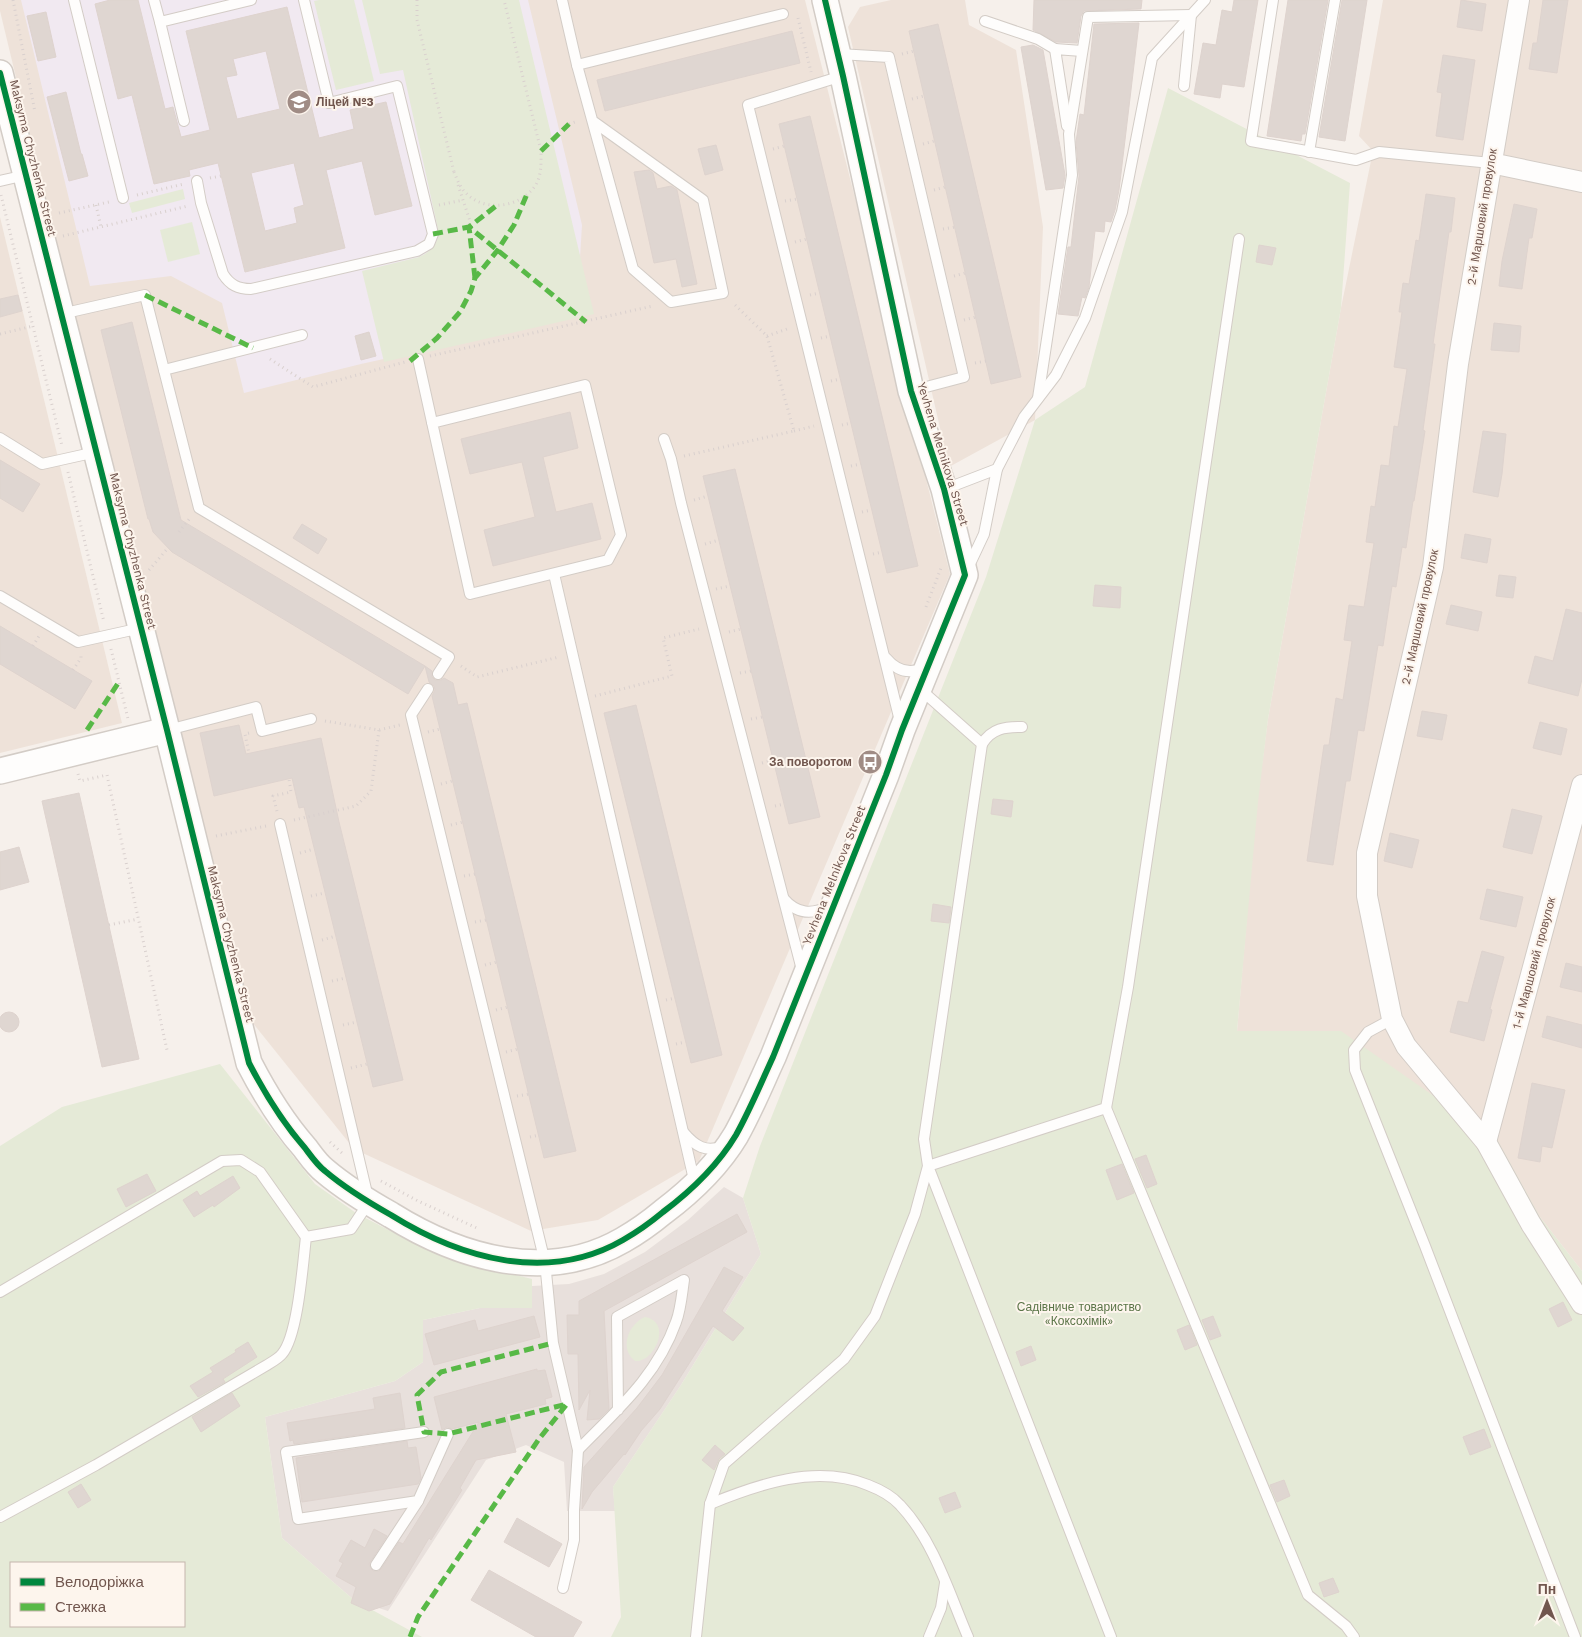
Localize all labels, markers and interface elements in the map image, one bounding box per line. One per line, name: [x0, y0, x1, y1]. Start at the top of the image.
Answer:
street label: Maksyma Chyzhenka Street: [7, 78, 59, 238]
school or university icon: Ліцей №3: [286, 89, 312, 115]
place label: Ліцей №3: [316, 95, 374, 109]
street label: 2-й Маршовий провулок: [1464, 147, 1500, 286]
street label: Yevhena Melnikova Street: [914, 381, 972, 527]
street label: Maksyma Chyzhenka Street: [107, 471, 159, 631]
street label: 2-й Маршовий провулок: [1399, 547, 1441, 686]
bus stop icon: За поворотом: [857, 749, 883, 775]
place label: За поворотом: [769, 755, 852, 769]
street label: Yevhena Melnikova Street: [800, 803, 868, 947]
street label: Maksyma Chyzhenka Street: [205, 864, 257, 1024]
street label: 1-й Маршовий провулок: [1510, 895, 1559, 1031]
park label: Садівниче товариство «Коксохімік»: [1017, 1300, 1142, 1328]
legend: [10, 1562, 185, 1627]
text: Велодоріжка: [55, 1573, 144, 1591]
north arrow: [1522, 1577, 1572, 1627]
text: Пн: [1538, 1581, 1556, 1597]
text: Стежка: [55, 1598, 107, 1616]

